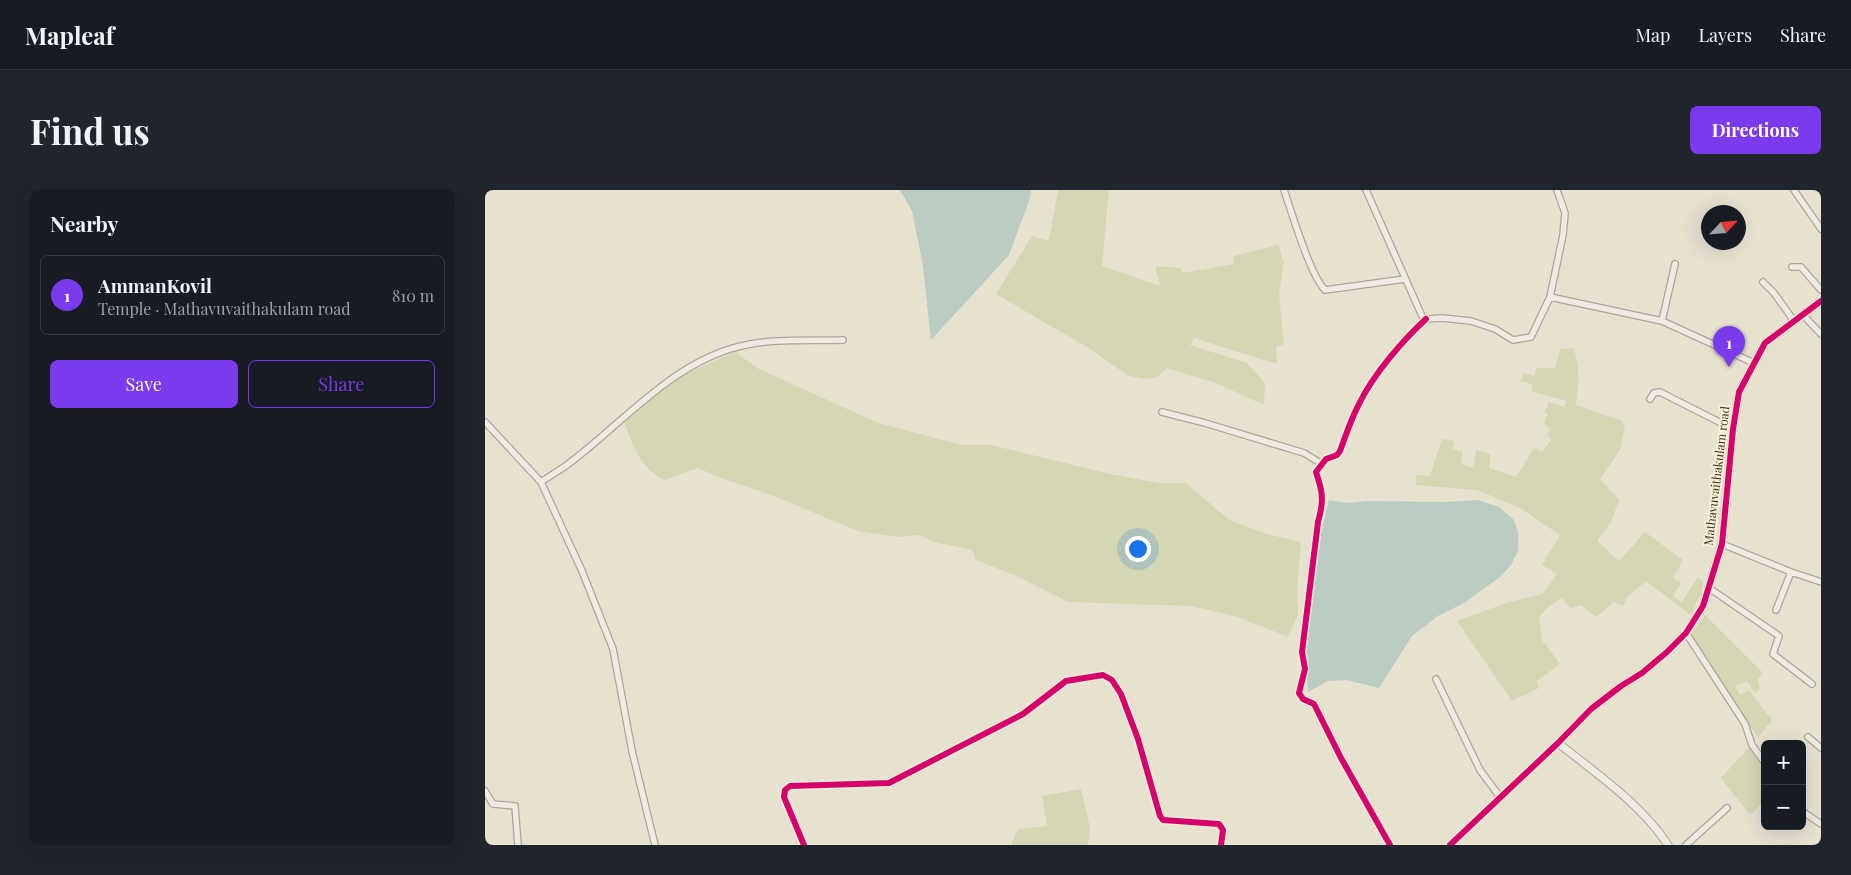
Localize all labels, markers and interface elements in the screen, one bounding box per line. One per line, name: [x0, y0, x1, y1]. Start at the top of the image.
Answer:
text: Mapleaf: [25, 19, 114, 51]
text: Map: [1635, 23, 1670, 47]
text: Layers: [1698, 23, 1752, 47]
text: Share: [1780, 23, 1826, 47]
button: Directions: [1690, 106, 1821, 154]
text: Find us: [30, 107, 150, 154]
north arrow: [1701, 205, 1746, 250]
text: Nearby: [50, 209, 119, 237]
text: AmmanKovil: [98, 272, 212, 298]
text: 1: [64, 285, 70, 306]
text: 810 m: [392, 285, 434, 306]
text: Temple · Mathavuvaithakulam road: [98, 298, 351, 319]
pin: 1: [1713, 326, 1745, 367]
button: Save: [50, 360, 238, 408]
button: Share: [248, 360, 435, 408]
street label: Mathavuvaithakulam road: [1700, 405, 1732, 546]
your location: [1125, 536, 1151, 562]
map controls: [1761, 740, 1806, 830]
button: +: [1761, 740, 1806, 785]
button: −: [1761, 785, 1806, 830]

